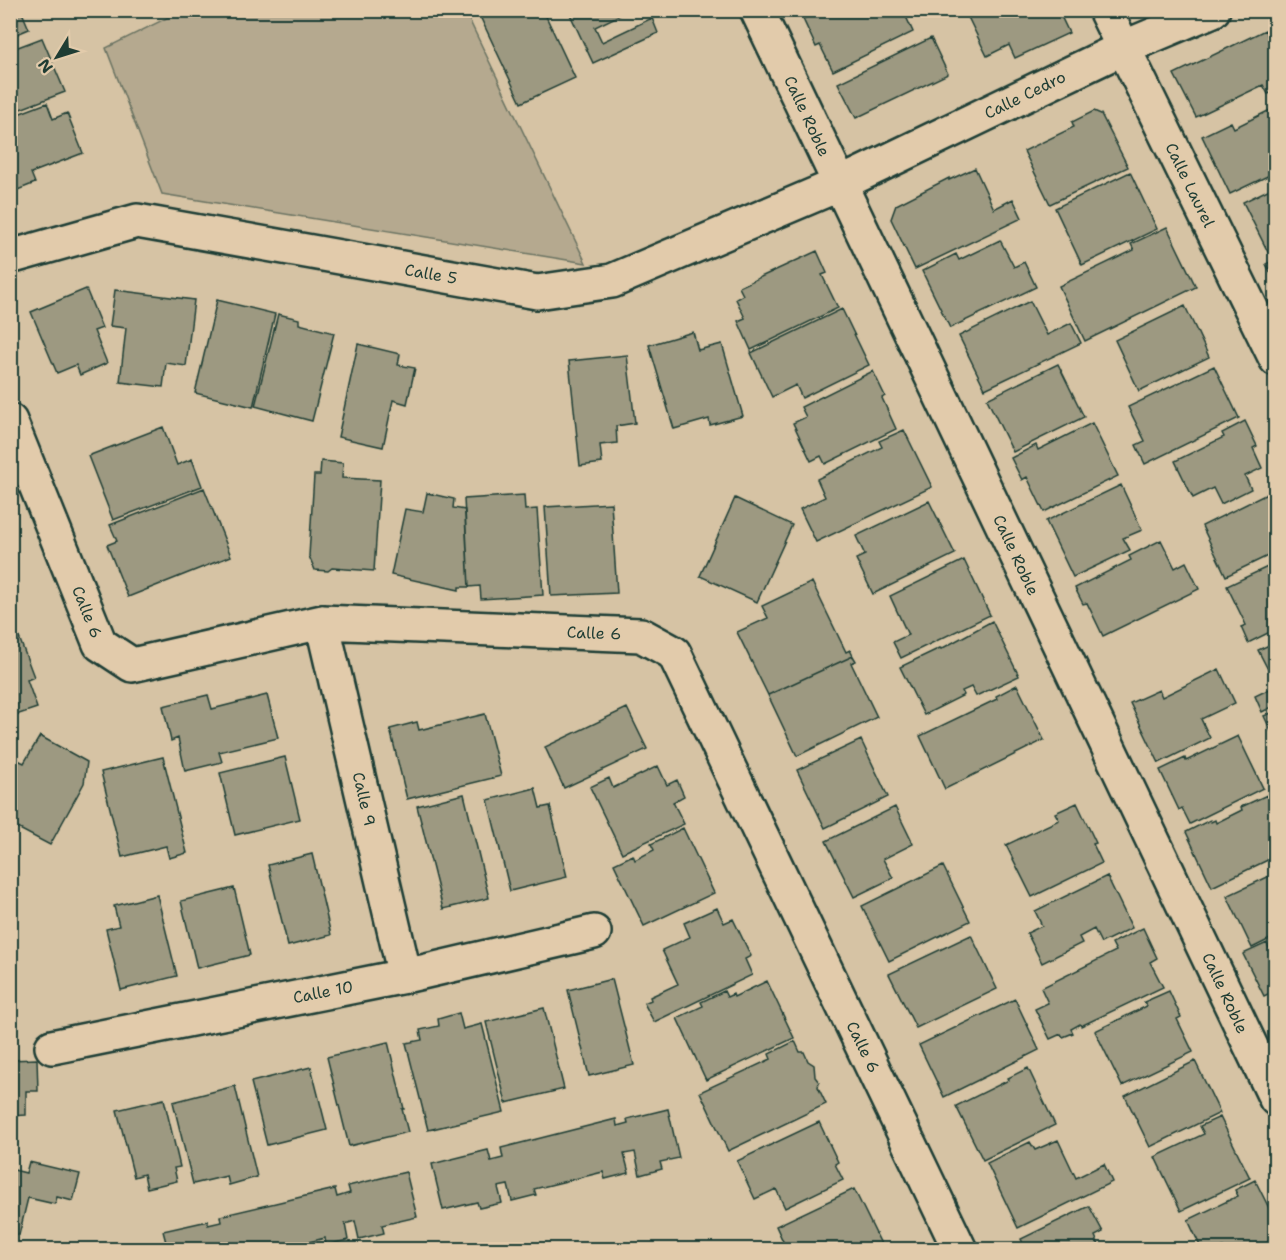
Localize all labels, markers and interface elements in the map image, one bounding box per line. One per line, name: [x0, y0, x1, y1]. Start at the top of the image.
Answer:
north arrow: [27, 27, 87, 87]
text: N: [33, 54, 58, 77]
street label: Calle Cedro: [981, 66, 1069, 124]
street label: Calle Roble: [779, 72, 835, 160]
street label: Calle Laurel: [1161, 139, 1220, 231]
street label: Calle 5: [403, 259, 459, 289]
street label: Calle Roble: [988, 511, 1044, 599]
street label: Calle 6: [67, 583, 107, 641]
street label: Calle 6: [566, 622, 622, 644]
street label: Calle 9: [348, 770, 380, 828]
street label: Calle Roble: [1197, 949, 1253, 1037]
street label: Calle 10: [291, 976, 355, 1008]
street label: Calle 6: [842, 1018, 884, 1076]

